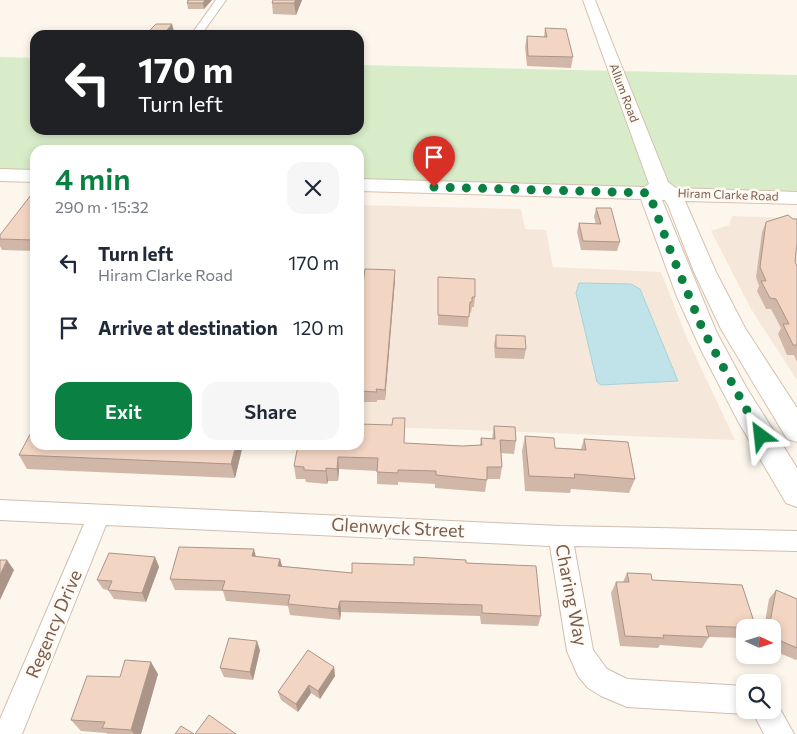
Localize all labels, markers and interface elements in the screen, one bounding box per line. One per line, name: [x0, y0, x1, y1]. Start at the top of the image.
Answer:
text: 170 m: [138, 47, 233, 90]
icon: left: [55, 50, 120, 115]
street label: Allum Road: [607, 61, 643, 124]
text: Turn left: [138, 90, 223, 117]
pin: [413, 136, 455, 187]
icon: arrive: [420, 143, 448, 171]
text: 4 min: [55, 159, 131, 196]
button: close: [287, 162, 339, 214]
street label: Hiram Clarke Road: [677, 185, 779, 203]
text: 290 m · 15:32: [55, 197, 149, 216]
text: Turn left: [98, 242, 173, 265]
icon: left: [55, 249, 83, 277]
text: 170 m: [288, 251, 339, 274]
text: Hiram Clarke Road: [98, 265, 233, 284]
icon: arrive: [55, 314, 83, 342]
text: Arrive at destination: [98, 316, 278, 339]
text: 120 m: [293, 316, 344, 339]
button: Exit: [55, 382, 192, 440]
button: Share: [202, 382, 339, 440]
position arrow: [734, 409, 786, 461]
street label: Glenwyck Street: [331, 513, 465, 541]
street label: Charing Way: [551, 542, 593, 648]
street label: Regency Drive: [20, 566, 86, 681]
north arrow: [736, 619, 781, 664]
map controls: [736, 619, 781, 719]
button: search: [736, 674, 781, 719]

